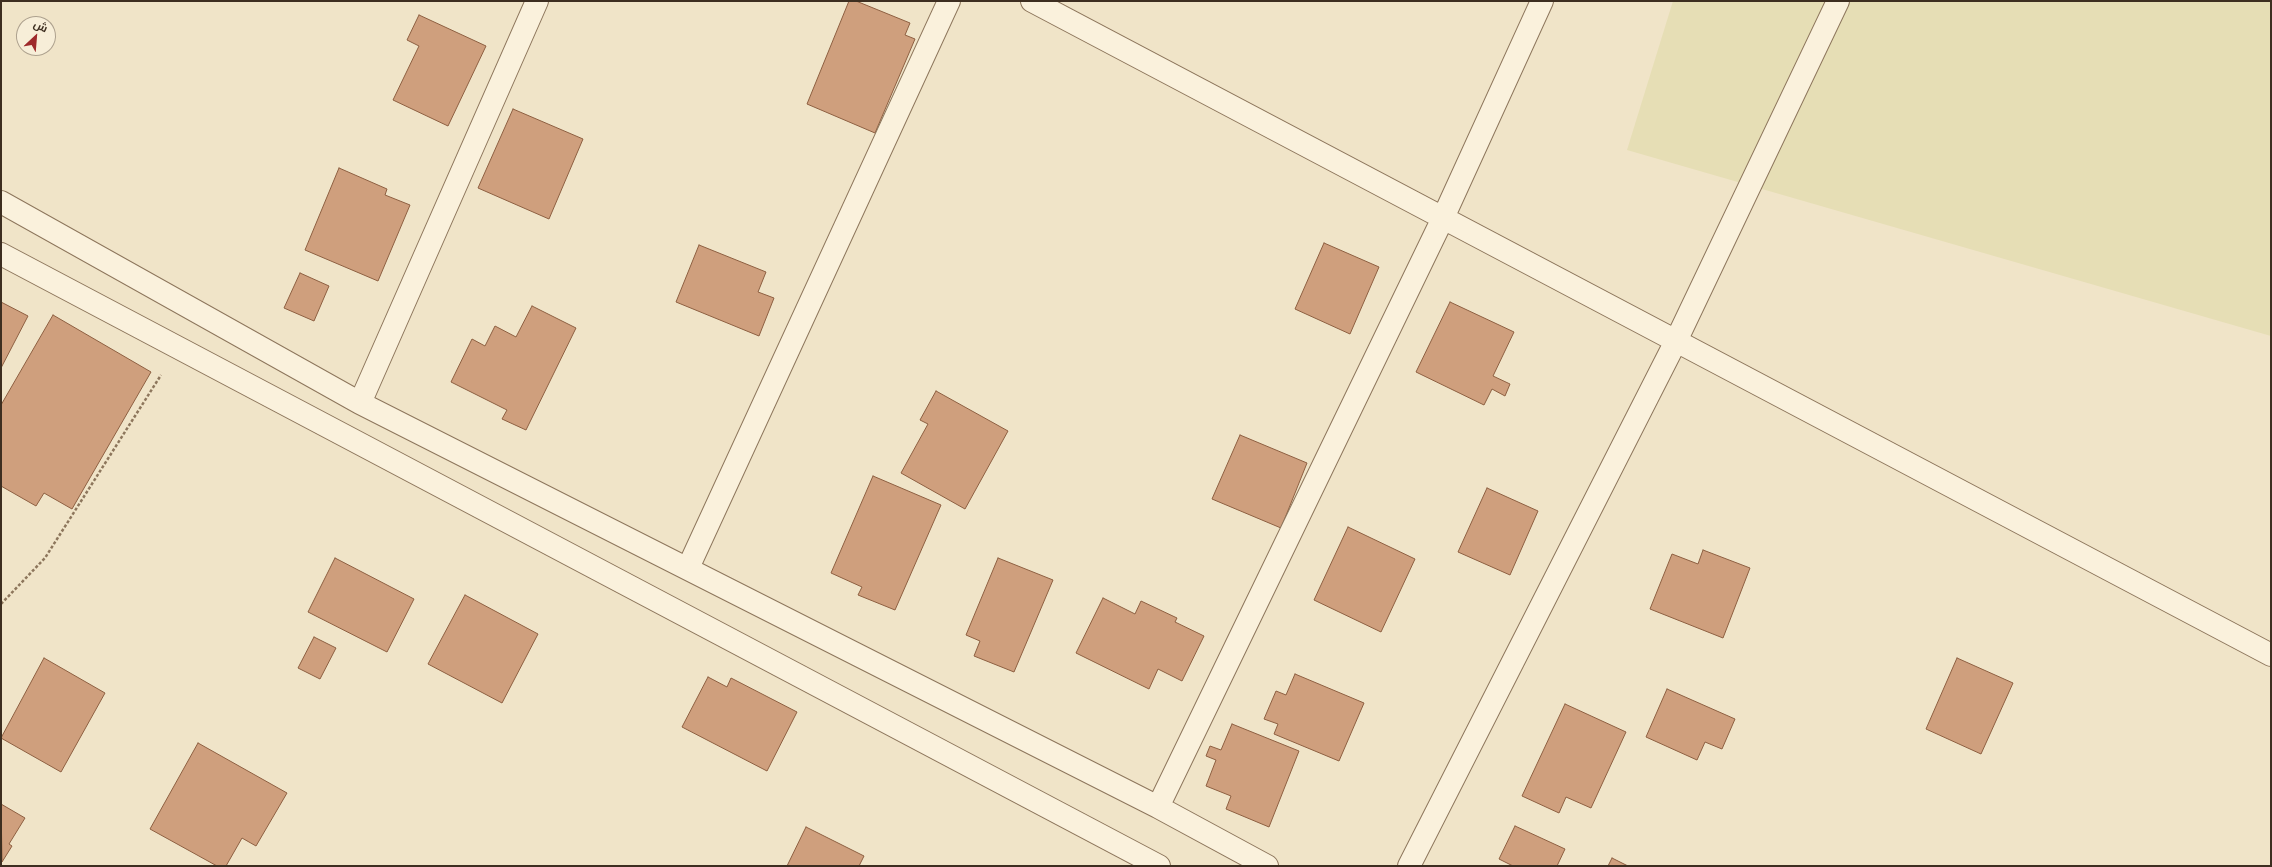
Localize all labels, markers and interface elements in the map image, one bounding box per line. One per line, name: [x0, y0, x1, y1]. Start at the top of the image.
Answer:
north arrow: [16, 16, 56, 56]
text: ش: [31, 16, 51, 36]

